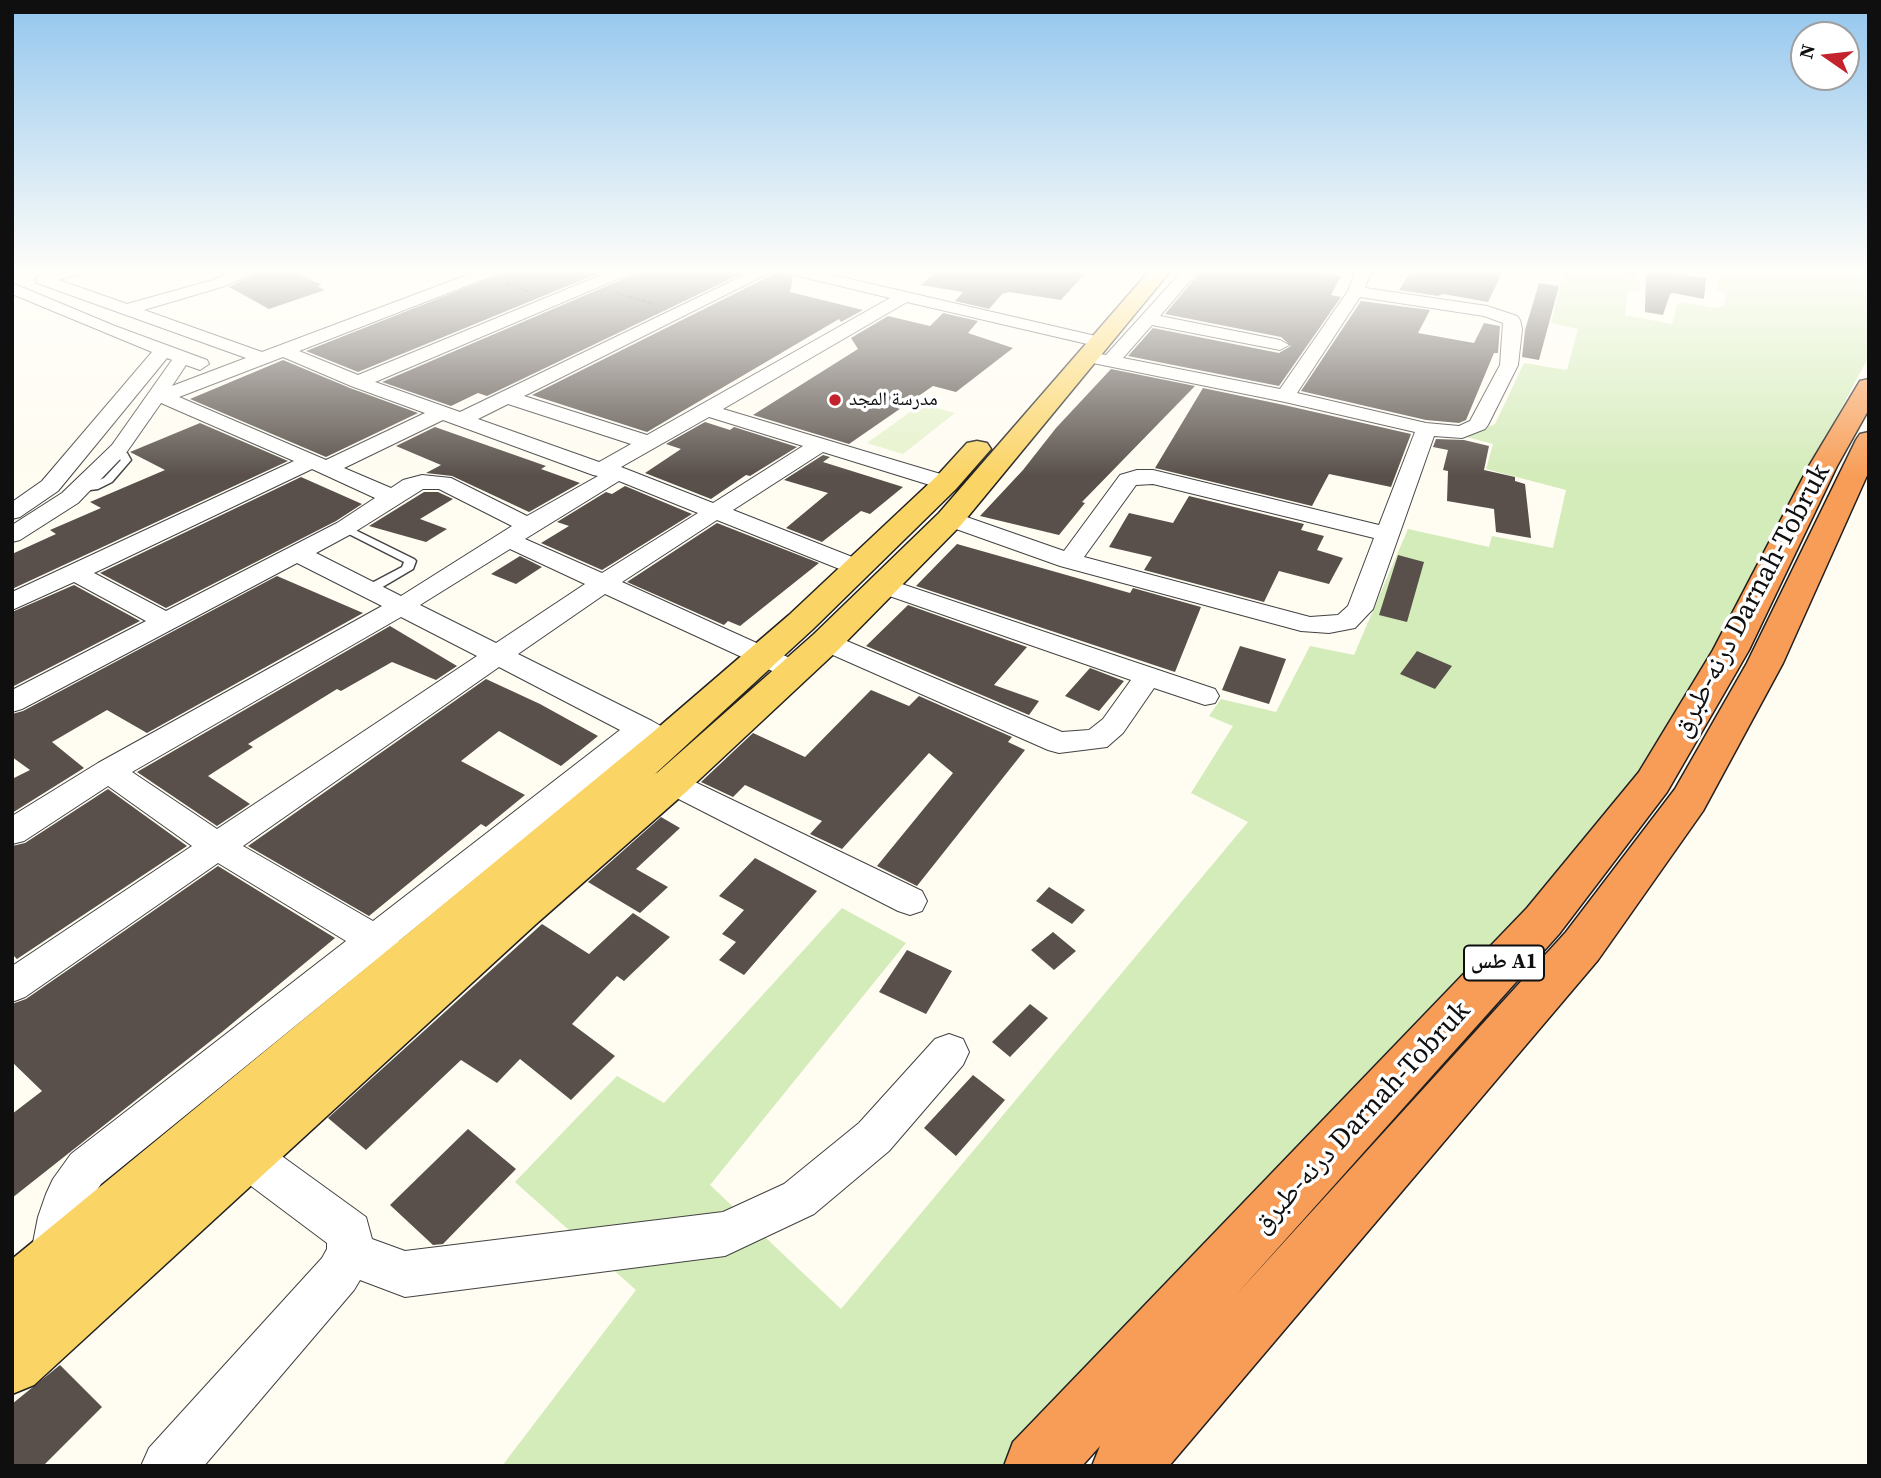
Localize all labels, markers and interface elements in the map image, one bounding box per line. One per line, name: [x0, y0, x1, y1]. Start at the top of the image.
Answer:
north arrow: [1790, 21, 1860, 91]
text: N: [1792, 42, 1821, 61]
place label: مدرسة المجد: [849, 389, 938, 411]
marker: مدرسة المجد: [827, 392, 843, 408]
street label: درنه-طبرق Darnah-Tobruk: [1666, 458, 1838, 744]
road number: طس A1: [1464, 946, 1544, 981]
street label: درنه-طبرق Darnah-Tobruk: [1246, 995, 1478, 1241]

